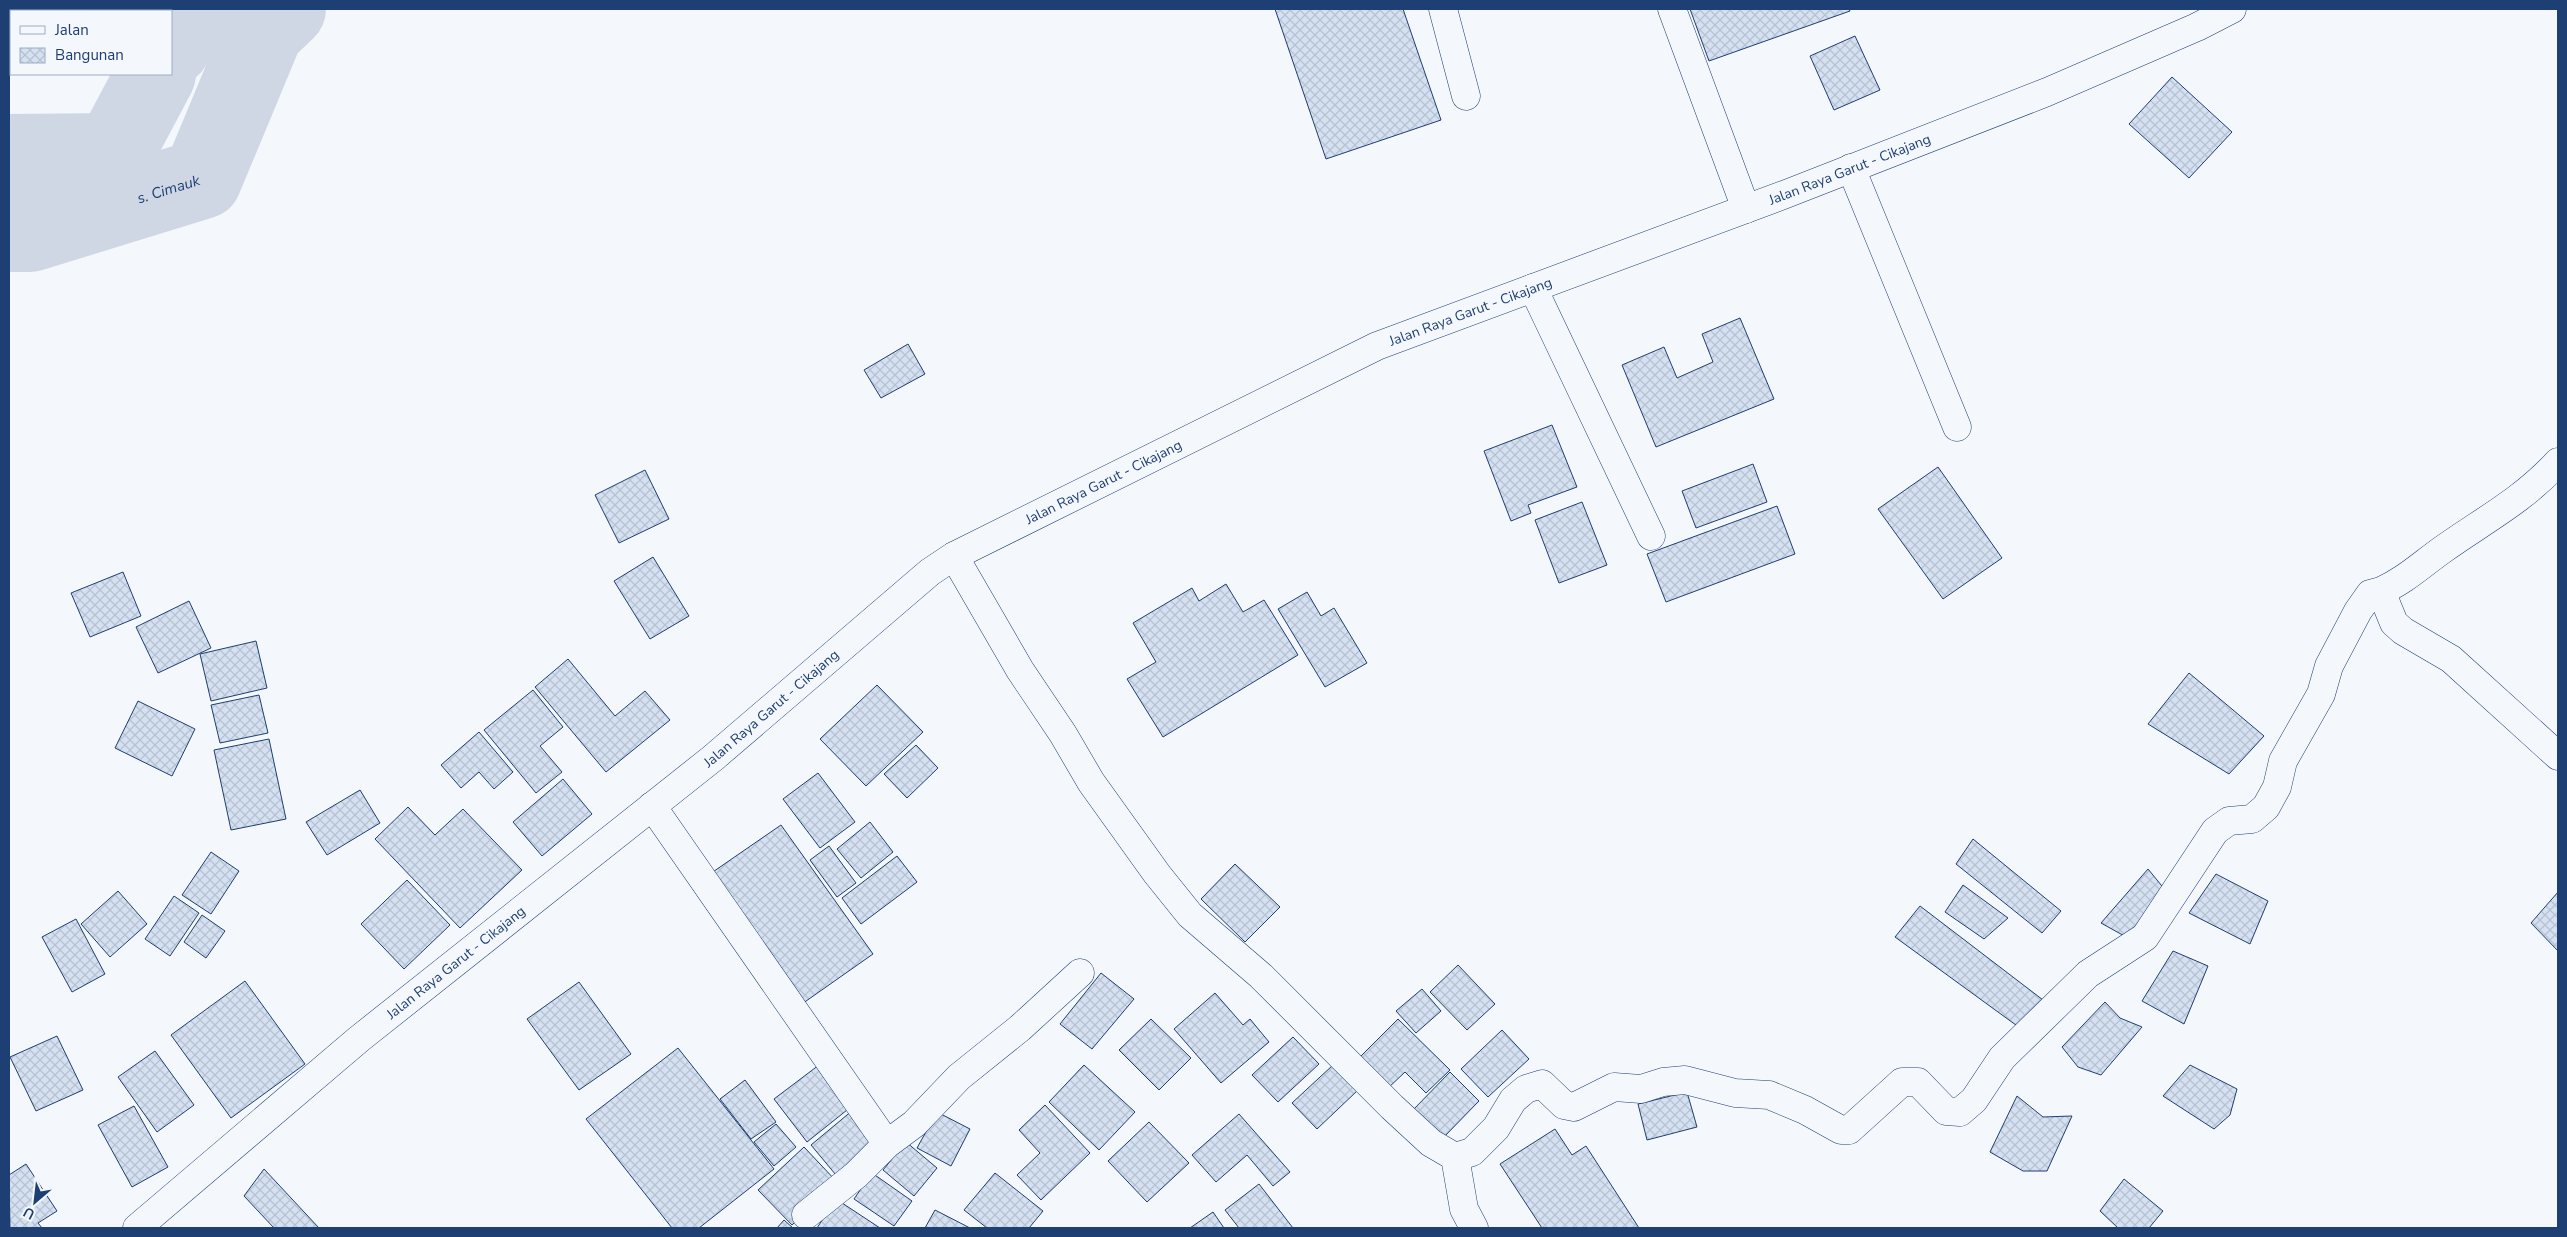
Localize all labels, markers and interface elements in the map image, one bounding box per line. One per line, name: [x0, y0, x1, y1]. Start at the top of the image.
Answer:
legend: [10, 10, 172, 75]
text: Jalan: [54, 20, 89, 40]
text: Bangunan: [55, 45, 124, 65]
street label: Jalan Raya Garut - Cikajang: [1765, 129, 1933, 210]
water label: s. Cimauk: [135, 170, 203, 208]
street label: Jalan Raya Garut - Cikajang: [1385, 273, 1555, 351]
street label: Jalan Raya Garut - Cikajang: [1021, 435, 1185, 530]
street label: Jalan Raya Garut - Cikajang: [699, 645, 843, 772]
street label: Jalan Raya Garut - Cikajang: [382, 902, 529, 1024]
north arrow: [10, 1177, 60, 1227]
text: U: [20, 1202, 38, 1224]

